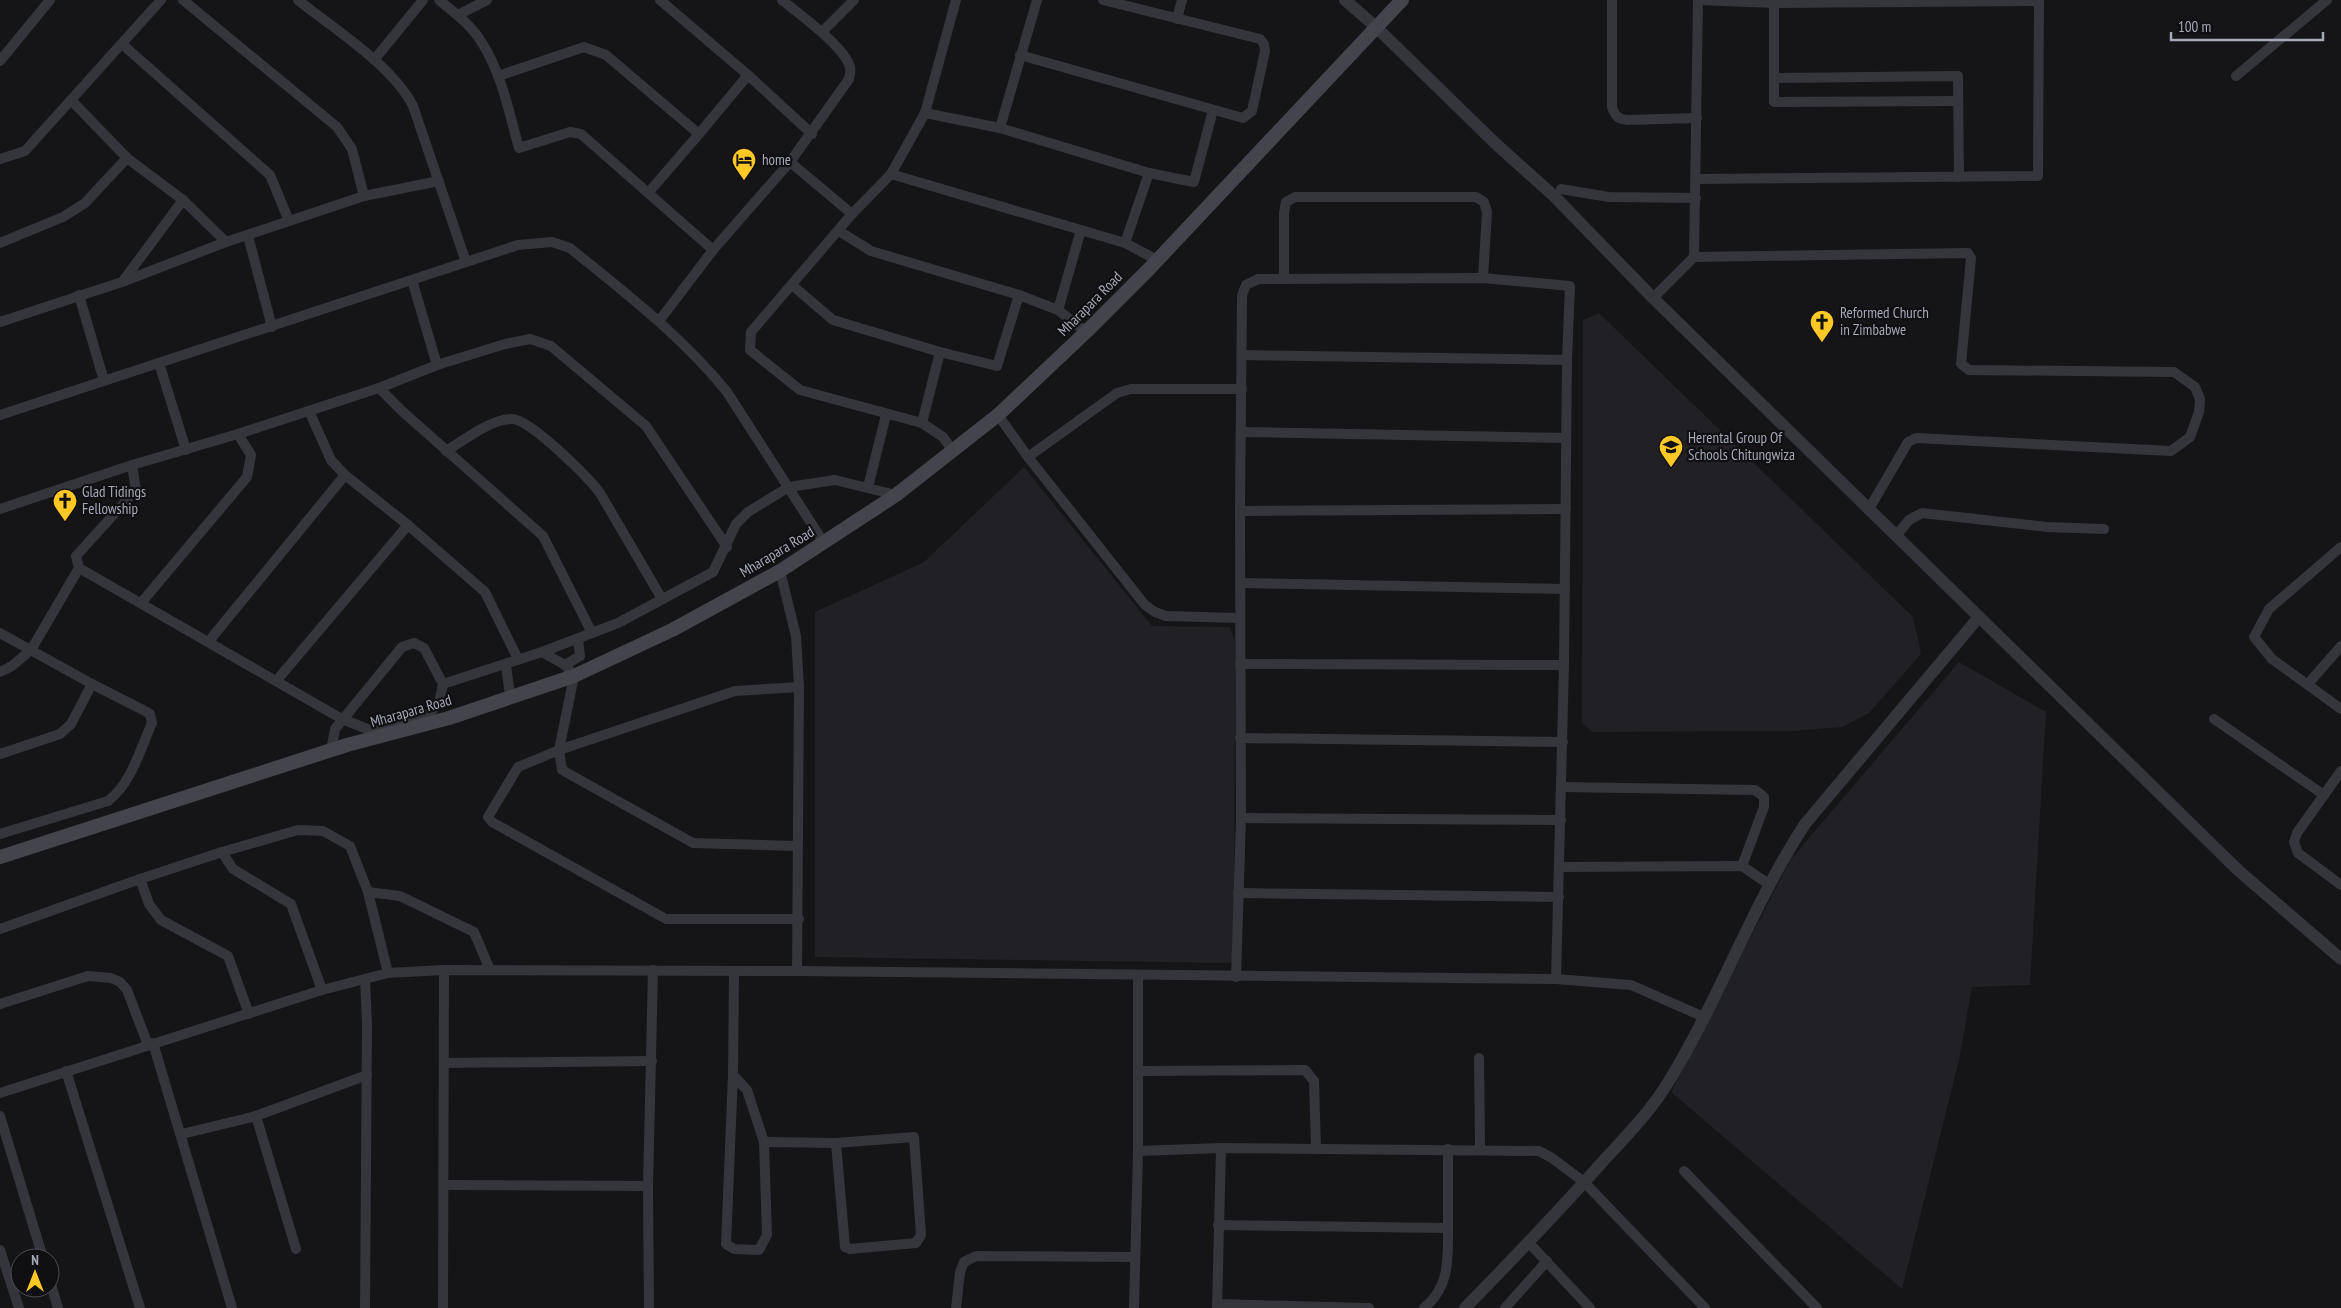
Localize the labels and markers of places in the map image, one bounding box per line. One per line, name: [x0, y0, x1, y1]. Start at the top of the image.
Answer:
hotel icon: home: [731, 147, 757, 181]
place label: home: [762, 150, 791, 169]
place label: Reformed Church in Zimbabwe: [1840, 303, 1929, 339]
church icon: Reformed Church in Zimbabwe: [1809, 309, 1835, 343]
place label: Herental Group Of Schools Chitungwiza: [1688, 428, 1795, 464]
school or university icon: Herental Group Of Schools Chitungwiza: [1658, 434, 1684, 468]
place label: Glad Tidings Fellowship: [82, 482, 146, 518]
church icon: Glad Tidings Fellowship: [52, 488, 78, 522]

